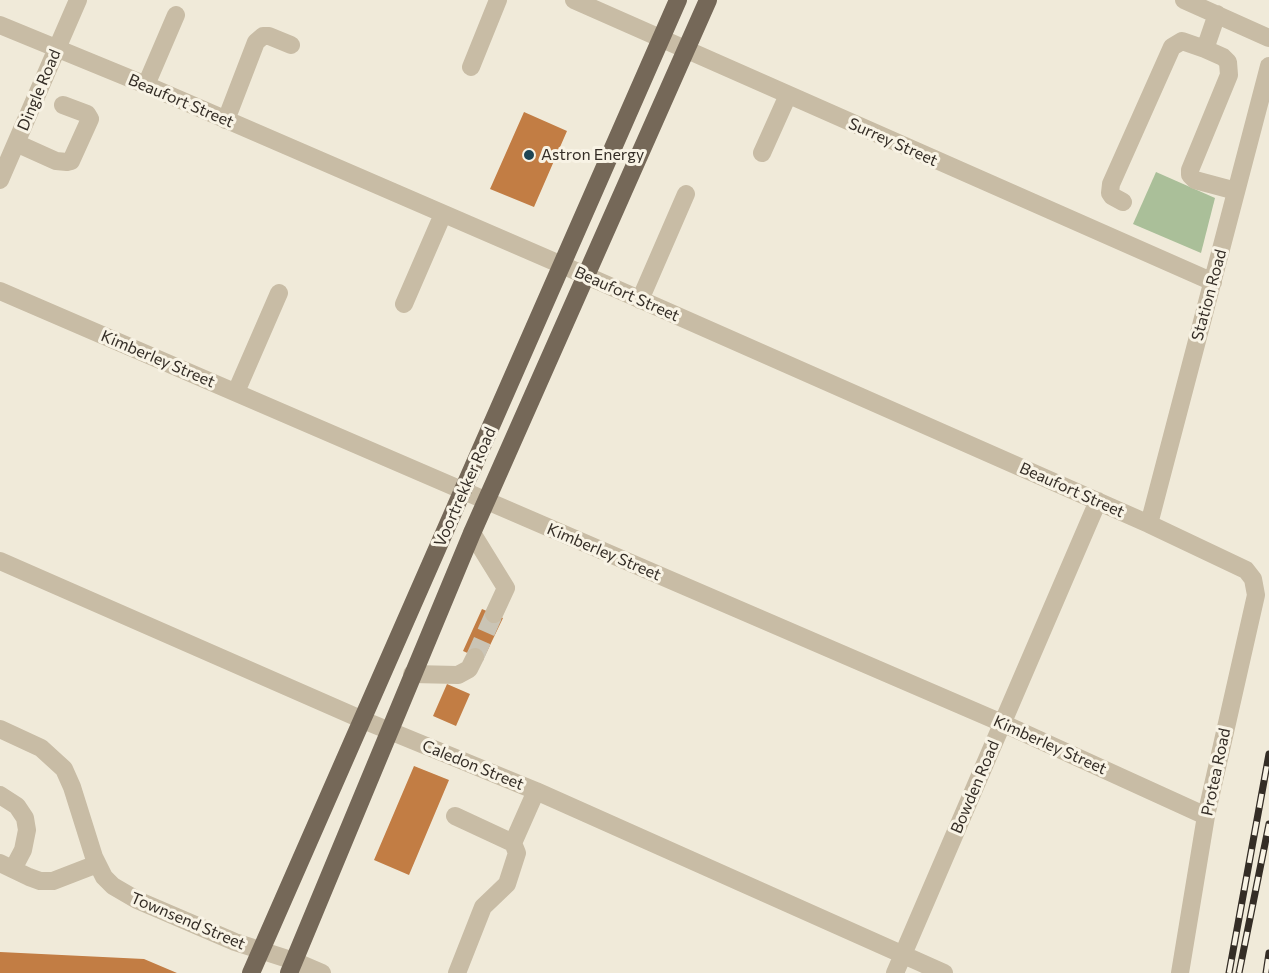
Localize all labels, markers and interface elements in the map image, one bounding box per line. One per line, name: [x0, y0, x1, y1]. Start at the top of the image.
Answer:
street label: Dingle Road: [13, 46, 65, 134]
street label: Beaufort Street: [125, 70, 237, 132]
street label: Surrey Street: [845, 114, 941, 170]
place label: Astron Energy: [541, 145, 644, 165]
marker: Astron Energy: [522, 148, 536, 162]
street label: Station Road: [1188, 247, 1230, 343]
street label: Beaufort Street: [572, 262, 682, 326]
street label: Kimberley Street: [98, 326, 218, 392]
street label: Voortrekker Road: [430, 424, 500, 550]
street label: Beaufort Street: [1017, 458, 1127, 522]
street label: Kimberley Street: [544, 519, 664, 585]
street label: Kimberley Street: [990, 711, 1110, 779]
street label: Protea Road: [1197, 726, 1235, 818]
street label: Caledon Street: [419, 736, 527, 794]
street label: Bowden Road: [947, 737, 1003, 837]
street label: Townsend Street: [128, 888, 248, 954]

